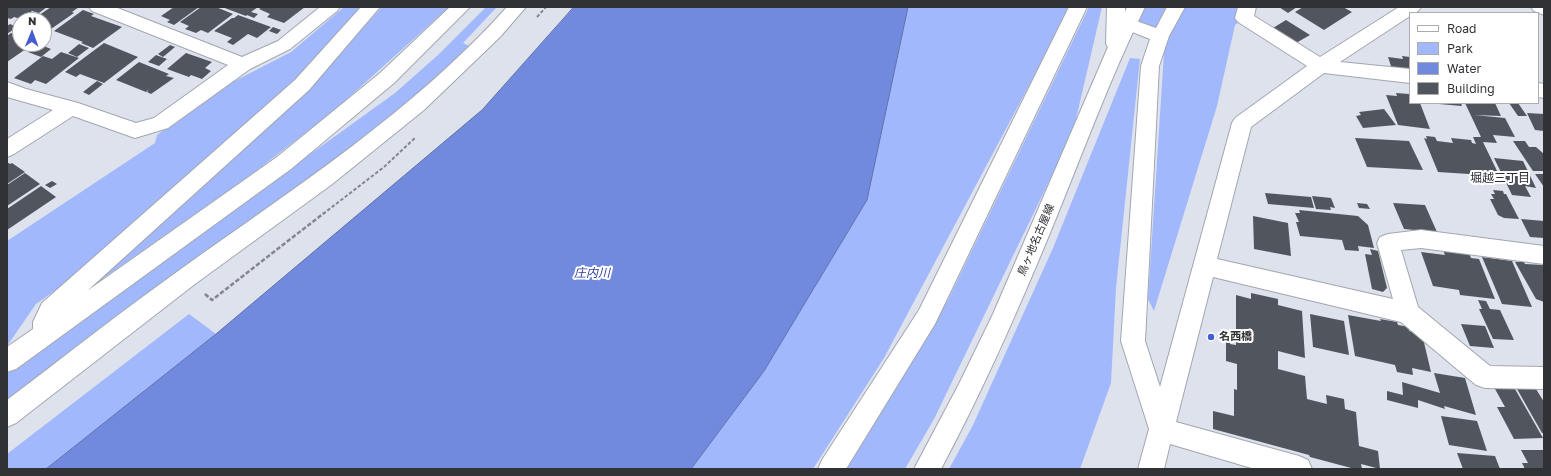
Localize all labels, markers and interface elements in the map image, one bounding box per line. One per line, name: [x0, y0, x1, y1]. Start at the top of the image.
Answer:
north arrow: [12, 12, 52, 52]
legend: [1409, 12, 1539, 104]
text: N: [28, 14, 37, 27]
text: Road: [1447, 21, 1476, 36]
text: Park: [1447, 41, 1473, 56]
text: Water: [1447, 61, 1481, 76]
text: Building: [1447, 81, 1495, 96]
district label: 堀越三丁目: [1470, 171, 1530, 185]
street label: 鳥ヶ地名古屋線: [1015, 202, 1057, 278]
water label: 庄内川: [574, 266, 610, 280]
place label: 名西橋: [1219, 330, 1252, 344]
marker: 名西橋: [1206, 332, 1216, 342]

